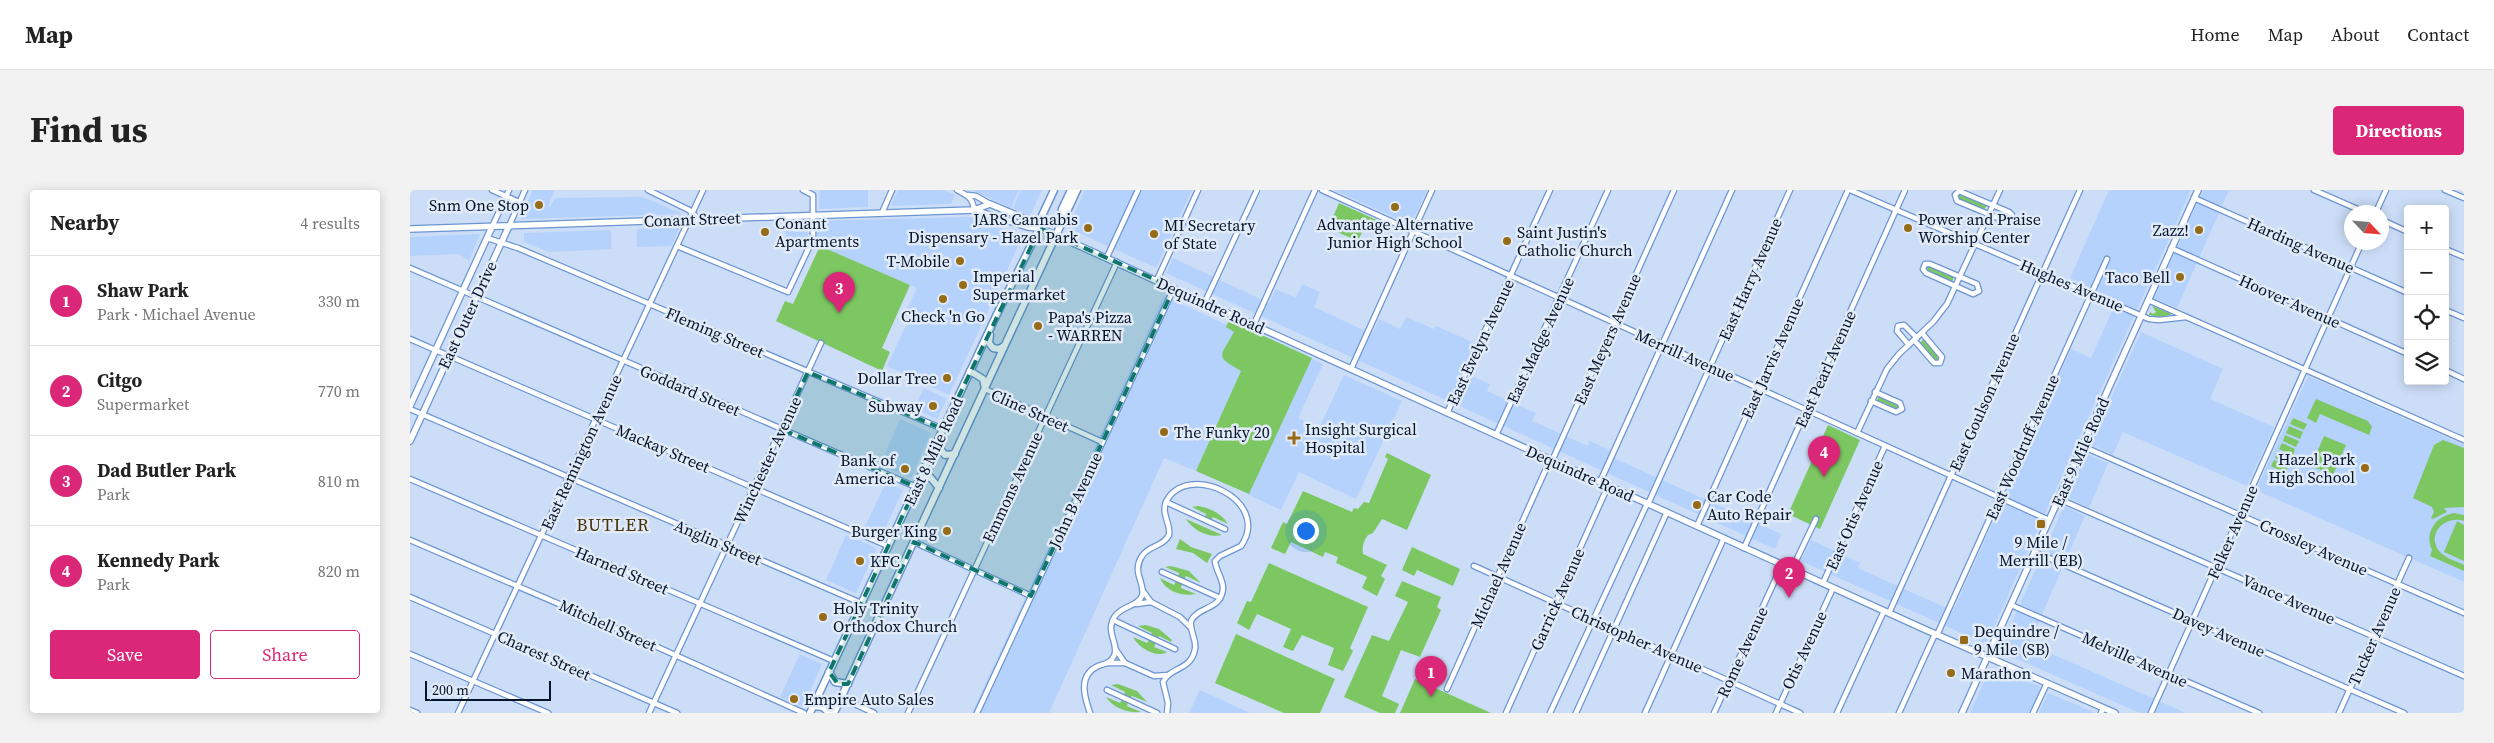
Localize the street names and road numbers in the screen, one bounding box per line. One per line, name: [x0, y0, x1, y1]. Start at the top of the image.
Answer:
street label: Conant Street: [643, 206, 741, 232]
street label: Harding Avenue: [2244, 212, 2358, 278]
street label: East Harry Avenue: [1713, 214, 1787, 344]
street label: Hughes Avenue: [2017, 253, 2127, 317]
street label: East Outer Drive: [432, 257, 502, 373]
street label: Hoover Avenue: [2236, 269, 2344, 333]
street label: East Meyers Avenue: [1568, 270, 1646, 408]
street label: Dequindre Road: [1154, 271, 1268, 339]
street label: East Madge Avenue: [1501, 273, 1579, 407]
street label: East Evelyn Avenue: [1441, 275, 1519, 409]
street label: East Jarvis Avenue: [1735, 294, 1809, 422]
street label: Fleming Street: [663, 301, 768, 363]
street label: East Pearl Avenue: [1789, 307, 1861, 431]
street label: Merrill Avenue: [1632, 323, 1738, 387]
street label: East Goulson Avenue: [1944, 329, 2024, 475]
street label: Goddard Street: [637, 359, 744, 421]
street label: East Remington Avenue: [535, 371, 627, 533]
street label: East Woodruff Avenue: [1980, 371, 2064, 523]
street label: Cline Street: [988, 383, 1073, 437]
street label: Winchester Avenue: [728, 393, 806, 527]
street label: East 8 Mile Road: [898, 393, 968, 509]
street label: East 9 Mile Road: [2046, 394, 2114, 510]
street label: Mackay Street: [613, 418, 714, 478]
street label: Emmons Avenue: [977, 428, 1047, 546]
street label: Dequindre Road: [1523, 439, 1637, 507]
street label: John B Avenue: [1043, 448, 1107, 553]
street label: East Otis Avenue: [1820, 457, 1888, 573]
street label: Felker Avenue: [2201, 481, 2263, 583]
street label: Crossley Avenue: [2256, 513, 2372, 581]
street label: Anglin Street: [671, 514, 766, 571]
street label: Michael Avenue: [1465, 519, 1531, 631]
street label: Harned Street: [572, 541, 673, 600]
street label: Garrick Avenue: [1525, 544, 1589, 654]
street label: Vance Avenue: [2239, 569, 2339, 629]
street label: Tucker Avenue: [2342, 583, 2406, 689]
street label: Mitchell Street: [556, 594, 661, 657]
street label: Christopher Avenue: [1568, 600, 1706, 678]
street label: Davey Avenue: [2169, 602, 2269, 662]
street label: Rome Avenue: [1711, 603, 1773, 701]
street label: Otis Avenue: [1776, 607, 1832, 693]
street label: Charest Street: [494, 625, 595, 686]
street label: Melville Avenue: [2079, 626, 2191, 692]

